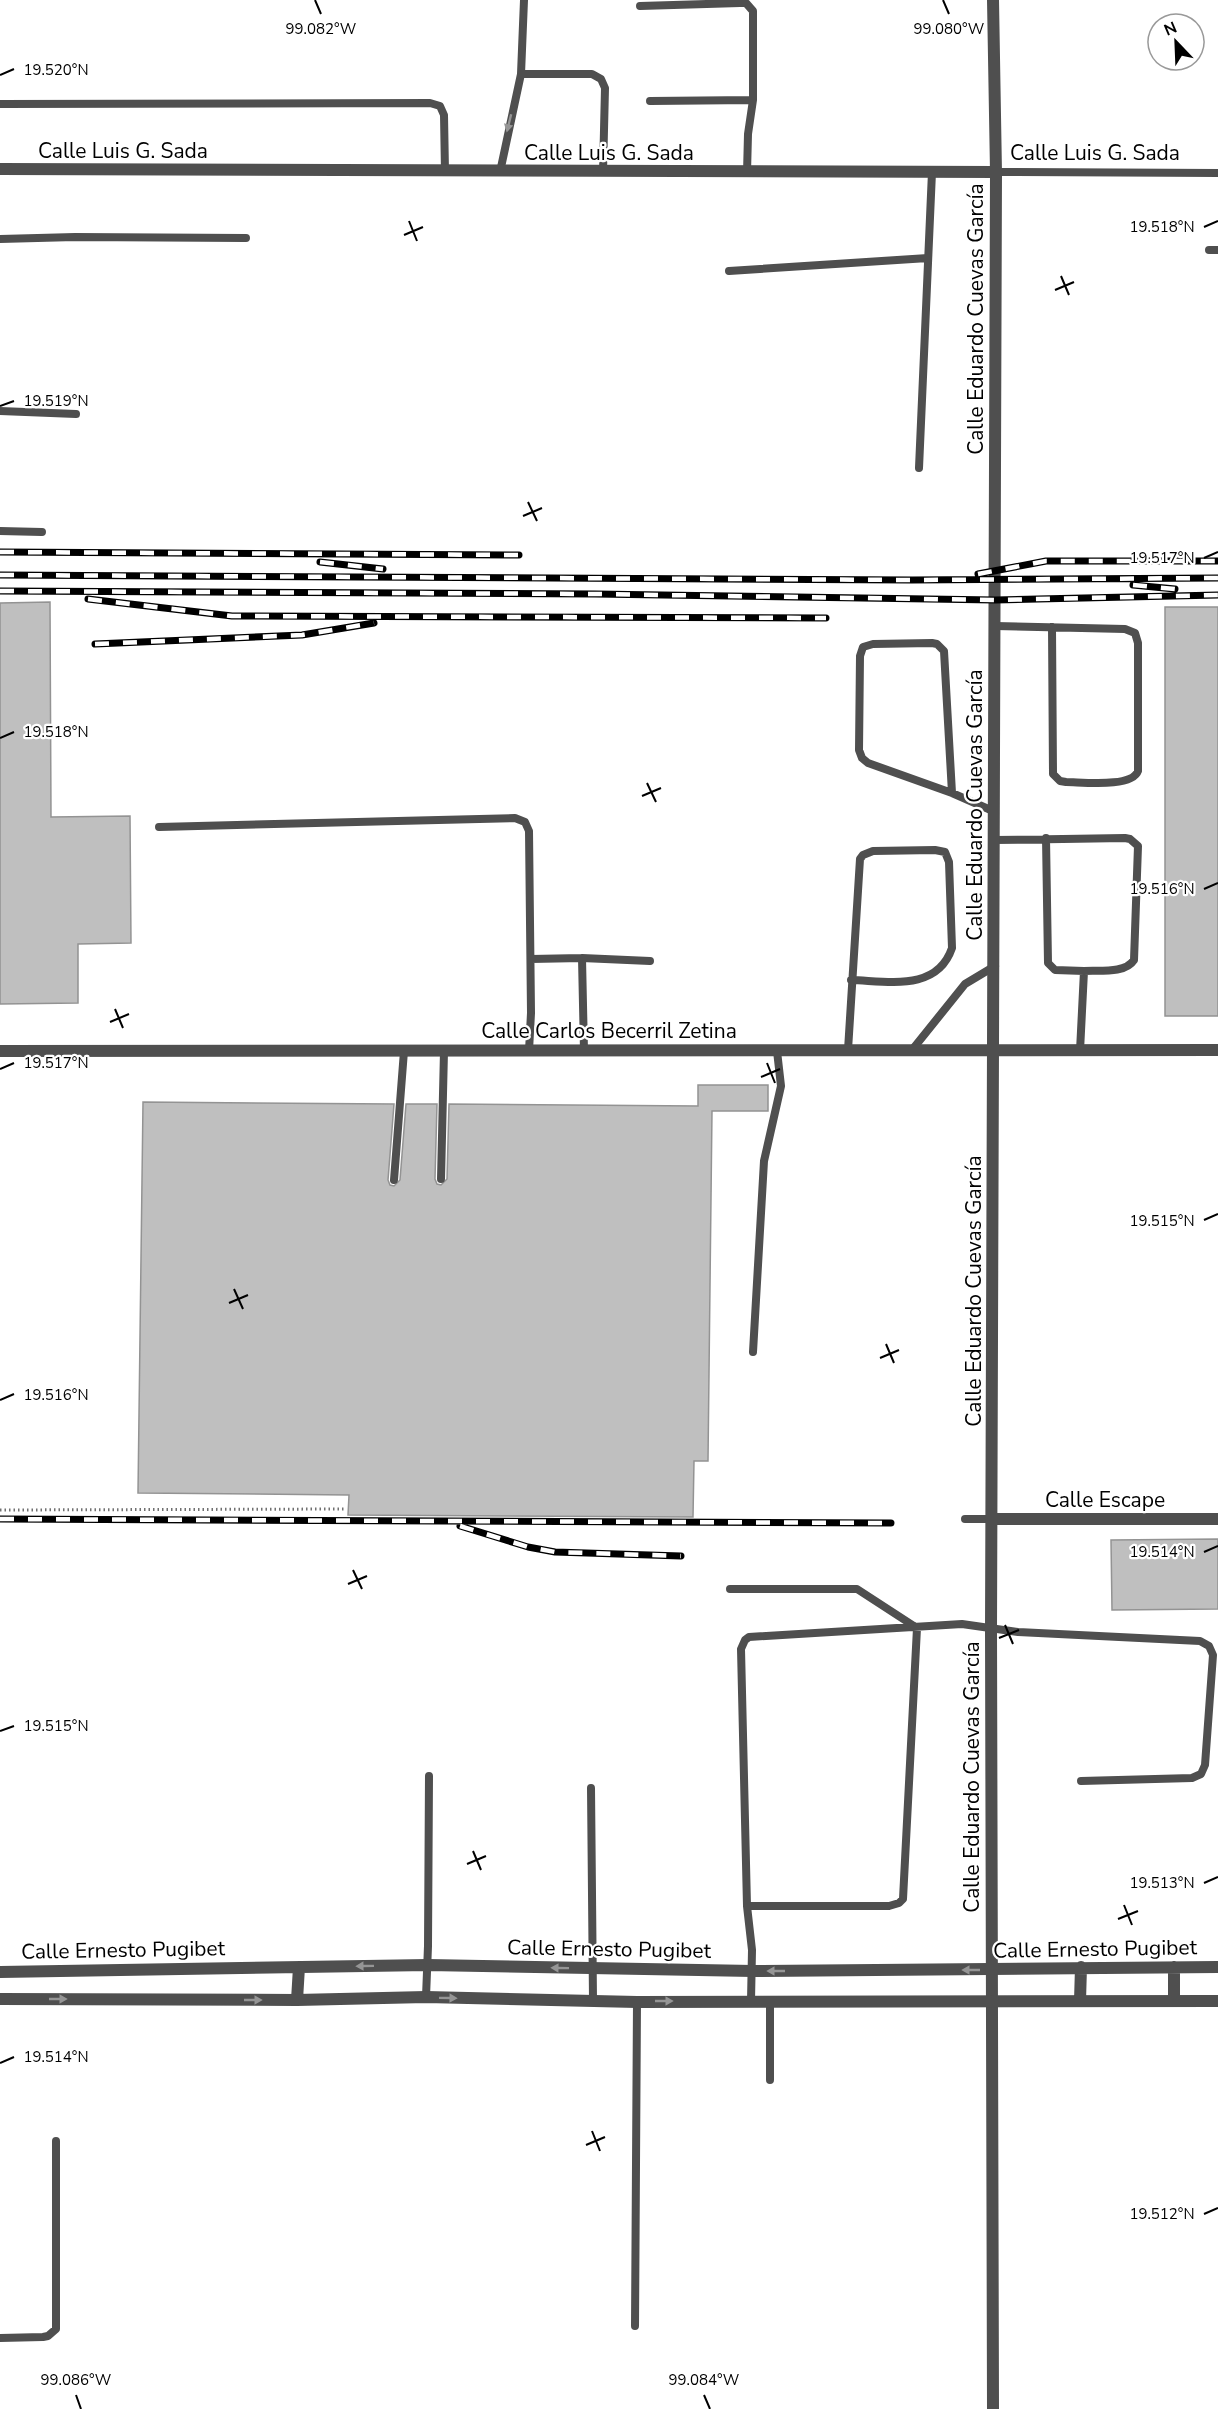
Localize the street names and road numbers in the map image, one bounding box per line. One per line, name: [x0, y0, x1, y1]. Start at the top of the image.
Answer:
street label: Calle Luis G. Sada: [38, 137, 208, 165]
street label: Calle Luis G. Sada: [524, 139, 694, 167]
street label: Calle Luis G. Sada: [1010, 139, 1180, 167]
street label: Calle Eduardo Cuevas García: [962, 183, 990, 455]
street label: Calle Eduardo Cuevas García: [961, 669, 989, 941]
street label: Calle Carlos Becerril Zetina: [481, 1017, 737, 1045]
street label: Calle Eduardo Cuevas García: [960, 1155, 988, 1427]
street label: Calle Escape: [1045, 1486, 1165, 1514]
street label: Calle Eduardo Cuevas García: [958, 1641, 986, 1913]
street label: Calle Ernesto Pugibet: [507, 1933, 712, 1965]
street label: Calle Ernesto Pugibet: [993, 1933, 1198, 1965]
street label: Calle Ernesto Pugibet: [21, 1934, 226, 1966]

